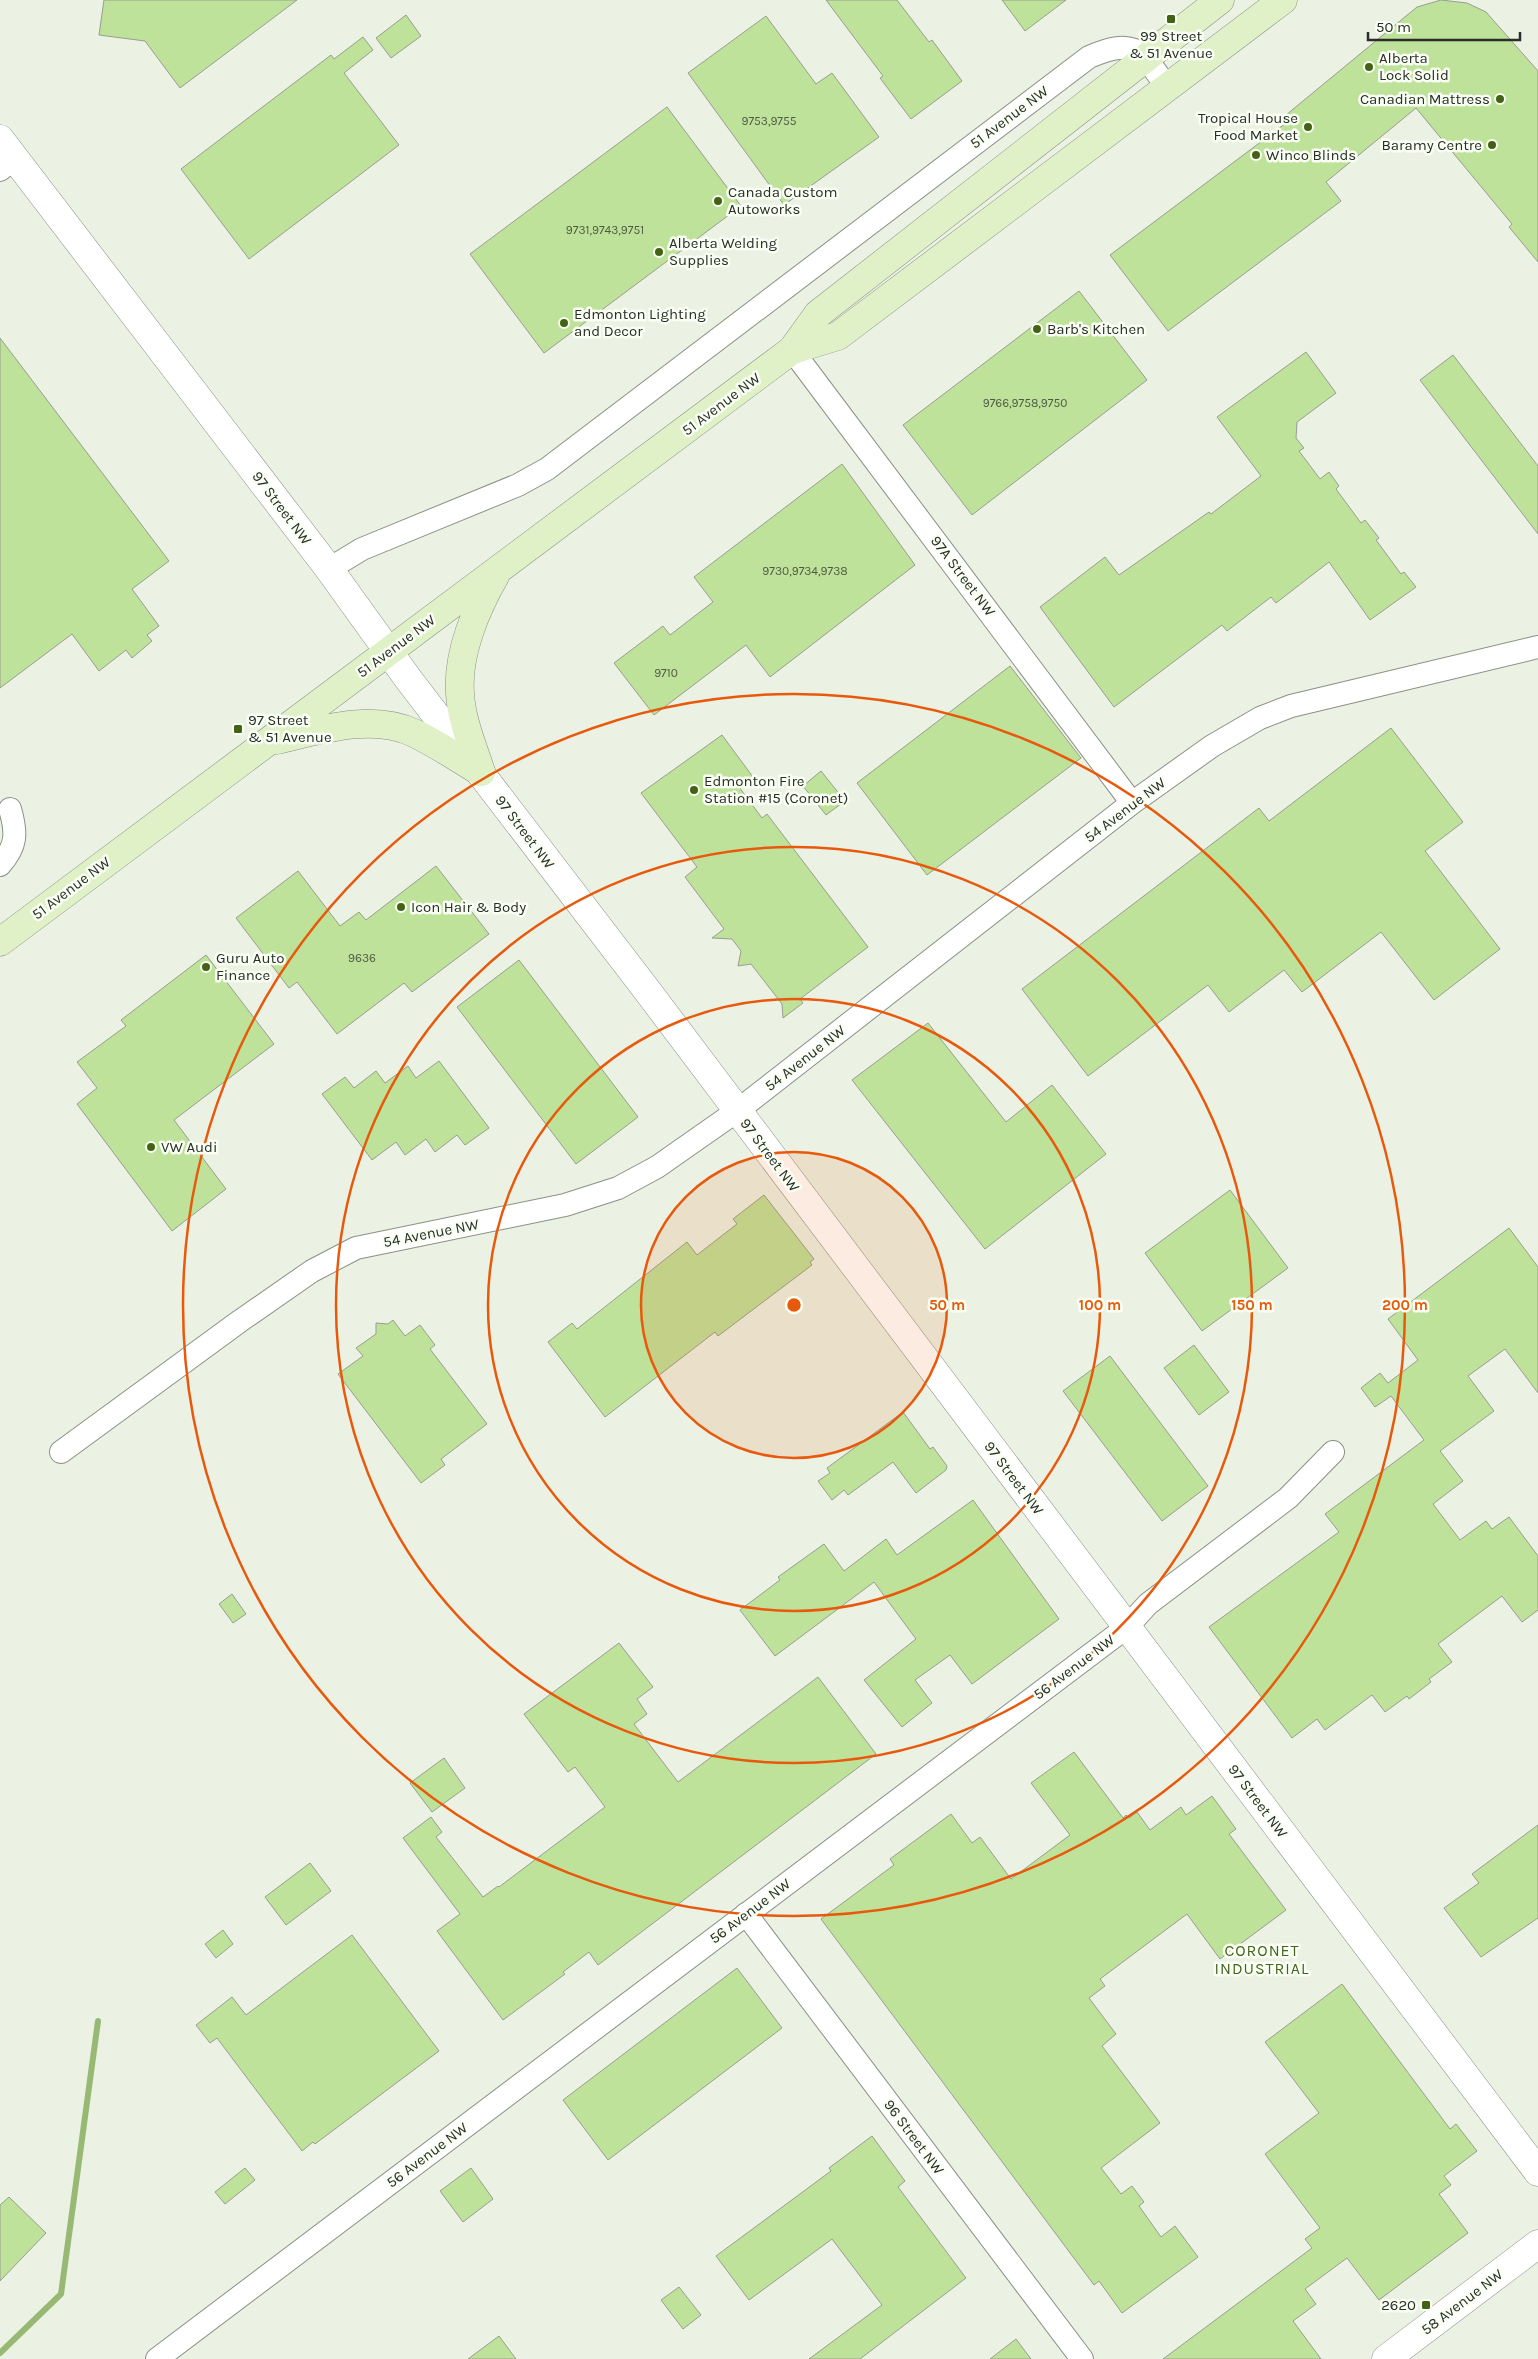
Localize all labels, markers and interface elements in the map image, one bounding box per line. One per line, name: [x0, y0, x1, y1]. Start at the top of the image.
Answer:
scale bar: [1368, 10, 1520, 42]
marker: 99 Street & 51 Avenue: [1165, 13, 1177, 25]
text: 50 m: [1376, 18, 1411, 36]
place label: 99 Street & 51 Avenue: [1129, 27, 1213, 62]
place label: Alberta Lock Solid: [1379, 49, 1449, 84]
marker: Alberta Lock Solid: [1363, 61, 1375, 73]
street label: 51 Avenue NW: [966, 81, 1052, 152]
place label: Canadian Mattress: [1360, 90, 1490, 108]
marker: Canadian Mattress: [1494, 93, 1506, 105]
place label: Tropical House Food Market: [1198, 109, 1298, 144]
house number: 9753,9755: [741, 114, 797, 128]
marker: Tropical House Food Market: [1302, 121, 1314, 133]
place label: Baramy Centre: [1381, 136, 1482, 154]
marker: Baramy Centre: [1486, 139, 1498, 151]
place label: Winco Blinds: [1266, 146, 1356, 164]
marker: Winco Blinds: [1250, 149, 1262, 161]
place label: Canada Custom Autoworks: [728, 183, 838, 218]
marker: Canada Custom Autoworks: [712, 195, 724, 207]
house number: 9731,9743,9751: [566, 223, 644, 237]
place label: Alberta Welding Supplies: [669, 234, 778, 269]
marker: Alberta Welding Supplies: [653, 246, 665, 258]
place label: Edmonton Lighting and Decor: [574, 305, 706, 340]
marker: Edmonton Lighting and Decor: [558, 317, 570, 329]
place label: Barb's Kitchen: [1047, 320, 1145, 338]
marker: Barb's Kitchen: [1031, 323, 1043, 335]
street label: 51 Avenue NW: [678, 368, 764, 439]
house number: 9766,9758,9750: [983, 396, 1067, 410]
street label: 97 Street NW: [248, 468, 316, 549]
street label: 97A Street NW: [927, 532, 1000, 620]
house number: 9730,9734,9738: [762, 564, 848, 578]
street label: 51 Avenue NW: [353, 610, 439, 681]
house number: 9710: [654, 666, 678, 680]
place label: 97 Street & 51 Avenue: [248, 711, 332, 746]
marker: 97 Street & 51 Avenue: [232, 723, 244, 735]
place label: Edmonton Fire Station #15 (Coronet): [704, 772, 848, 807]
street label: 54 Avenue NW: [1081, 773, 1170, 846]
marker: Edmonton Fire Station #15 (Coronet): [688, 784, 700, 796]
street label: 97 Street NW: [491, 792, 559, 873]
street label: 51 Avenue NW: [28, 852, 114, 923]
place label: Icon Hair & Body: [411, 898, 526, 916]
marker: Icon Hair & Body: [395, 901, 407, 913]
place label: Guru Auto Finance: [216, 949, 284, 984]
house number: 9636: [348, 951, 376, 965]
marker: Guru Auto Finance: [200, 961, 212, 973]
street label: 54 Avenue NW: [761, 1021, 849, 1095]
street label: 97 Street NW: [736, 1115, 804, 1196]
place label: VW Audi: [161, 1138, 217, 1156]
marker: VW Audi: [145, 1141, 157, 1153]
street label: 54 Avenue NW: [382, 1215, 481, 1251]
centre of rings: [785, 1296, 803, 1314]
text: 50 m: [929, 1296, 965, 1314]
text: 100 m: [1079, 1296, 1121, 1314]
text: 150 m: [1231, 1296, 1273, 1314]
text: 200 m: [1382, 1296, 1428, 1314]
street label: 97 Street NW: [980, 1438, 1048, 1519]
street label: 56 Avenue NW: [1030, 1630, 1119, 1703]
street label: 97 Street NW: [1224, 1761, 1292, 1842]
street label: 56 Avenue NW: [706, 1874, 795, 1947]
district label: CORONET INDUSTRIAL: [1214, 1941, 1310, 1978]
street label: 96 Street NW: [880, 2096, 948, 2179]
street label: 56 Avenue NW: [383, 2118, 472, 2191]
street label: 58 Avenue NW: [1418, 2265, 1507, 2339]
place label: 2620: [1381, 2296, 1416, 2314]
marker: 2620: [1420, 2299, 1432, 2311]

